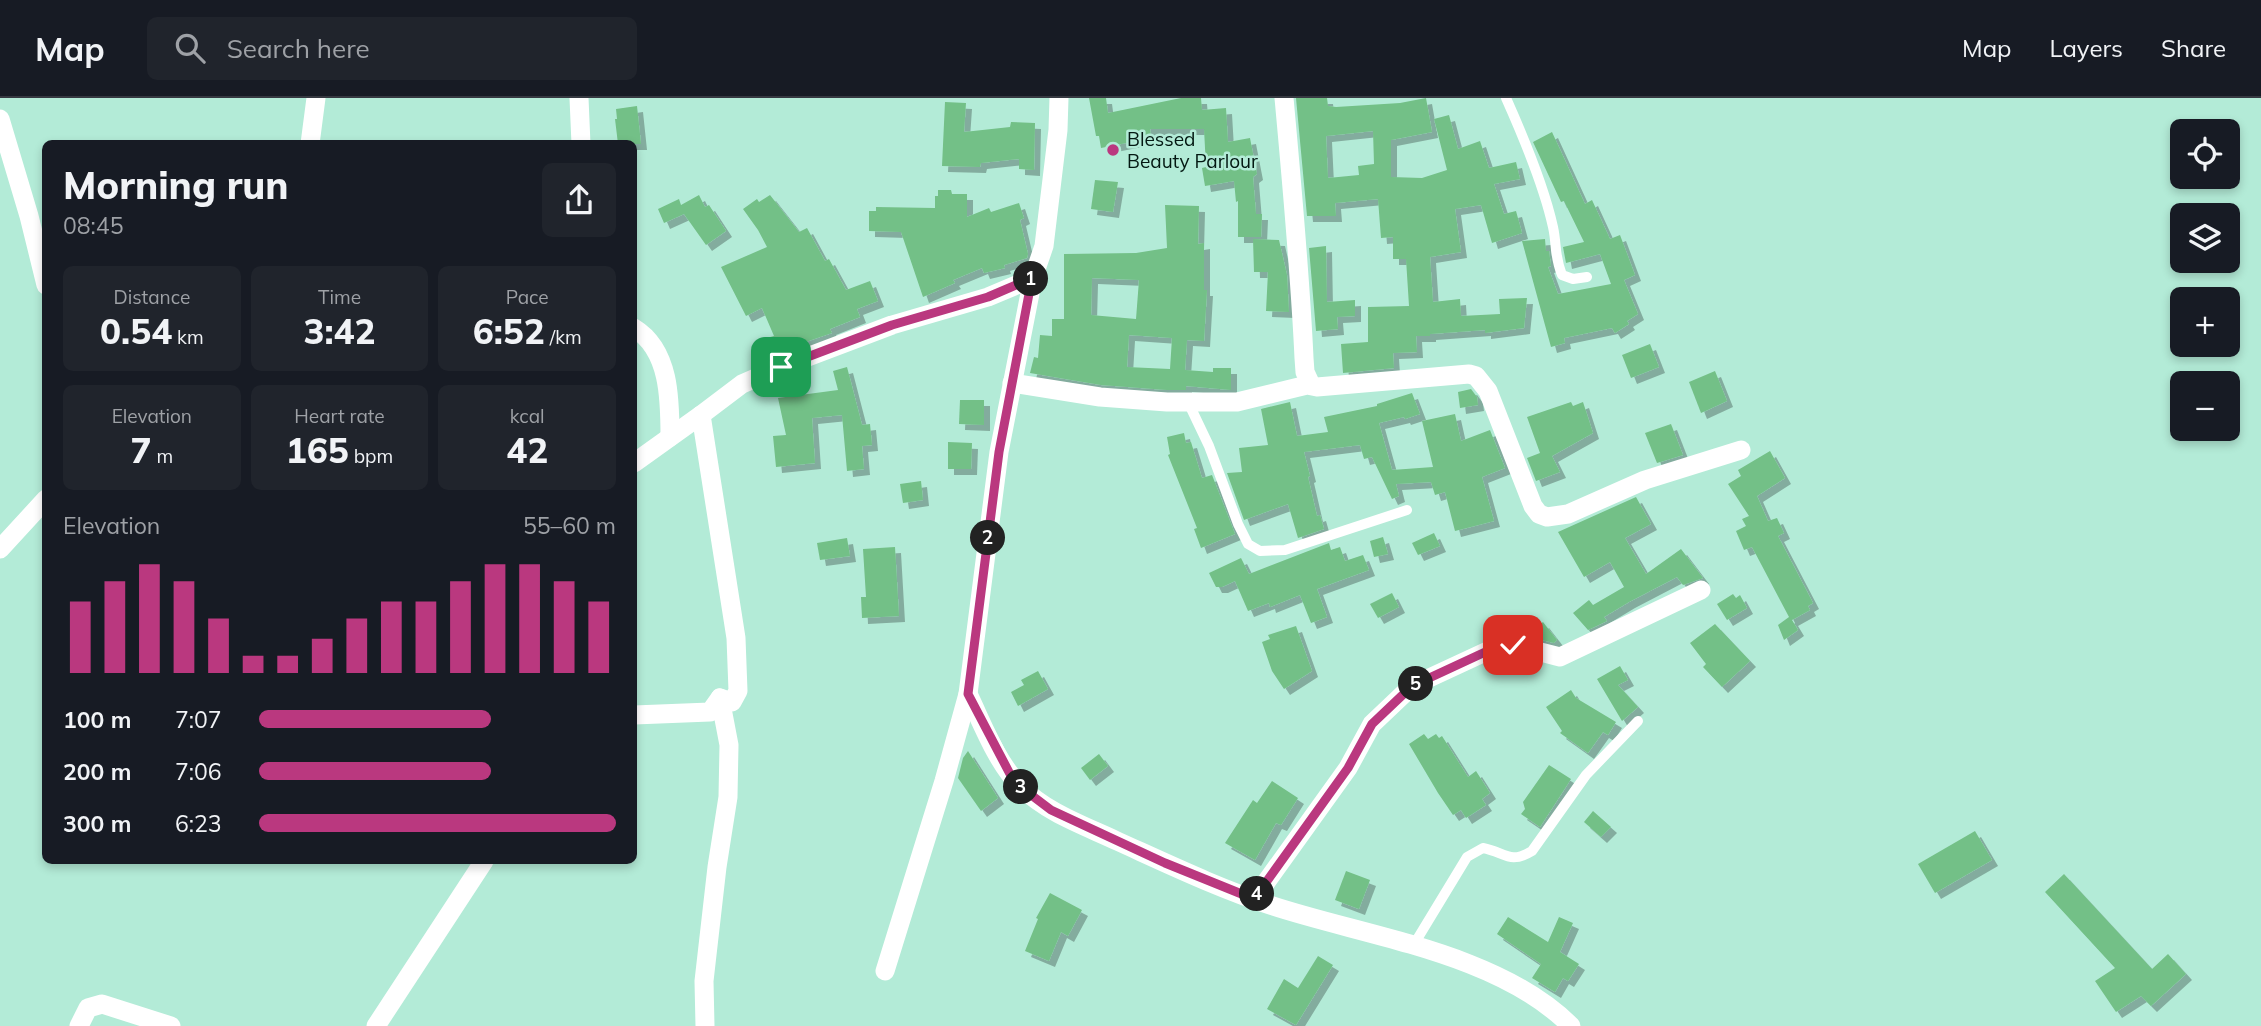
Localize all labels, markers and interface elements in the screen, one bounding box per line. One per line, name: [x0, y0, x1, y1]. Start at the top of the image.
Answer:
search box: [147, 17, 637, 80]
text: Map: [35, 28, 105, 69]
icon: search: [171, 29, 209, 67]
text: Search here: [227, 32, 370, 65]
text: Map: [1962, 33, 2011, 63]
text: Layers: [2049, 33, 2123, 63]
text: Share: [2161, 33, 2226, 63]
map controls: [2170, 119, 2240, 441]
button: locate: [2170, 119, 2240, 189]
place label: Blessed Beauty Parlour: [1127, 127, 1258, 173]
marker: Blessed Beauty Parlour: [1105, 142, 1121, 158]
text: Morning run: [63, 161, 289, 209]
button: share: [542, 163, 616, 237]
button: layers: [2170, 203, 2240, 273]
text: 08:45: [63, 211, 123, 240]
pin: 1: [1014, 262, 1048, 296]
text: 1: [1025, 266, 1036, 290]
text: Distance: [113, 285, 190, 309]
text: Time: [318, 285, 361, 309]
text: Pace: [506, 285, 549, 309]
button: +: [2170, 287, 2240, 357]
text: 0.54: [100, 309, 172, 353]
text: 3:42: [303, 309, 376, 353]
text: 6:52: [473, 309, 545, 353]
text: km: [172, 325, 204, 349]
text: /km: [545, 325, 582, 349]
pin: [751, 337, 811, 397]
icon: arrive: [762, 348, 800, 386]
button: −: [2170, 371, 2240, 441]
text: Elevation: [112, 404, 192, 428]
text: Heart rate: [294, 404, 385, 428]
text: kcal: [510, 404, 545, 428]
text: 7: [130, 428, 152, 472]
text: 165: [286, 428, 349, 472]
text: 42: [506, 428, 548, 472]
text: m: [152, 444, 173, 468]
text: bpm: [349, 444, 393, 468]
text: Elevation: [63, 511, 160, 540]
text: 55–60 m: [523, 511, 616, 540]
pin: 2: [970, 520, 1006, 556]
text: 2: [982, 525, 993, 549]
pin: [1483, 615, 1543, 675]
icon: check: [1494, 626, 1532, 664]
pin: 5: [1398, 666, 1434, 702]
text: 5: [1410, 671, 1421, 695]
text: 100 m: [63, 705, 131, 734]
text: 7:07: [175, 705, 222, 734]
text: 200 m: [63, 757, 131, 786]
text: 7:06: [175, 757, 222, 786]
pin: 3: [1004, 770, 1038, 804]
text: 3: [1015, 774, 1026, 798]
text: 300 m: [63, 809, 131, 838]
text: 6:23: [175, 809, 222, 838]
pin: 4: [1240, 876, 1274, 912]
text: 4: [1251, 881, 1262, 905]

